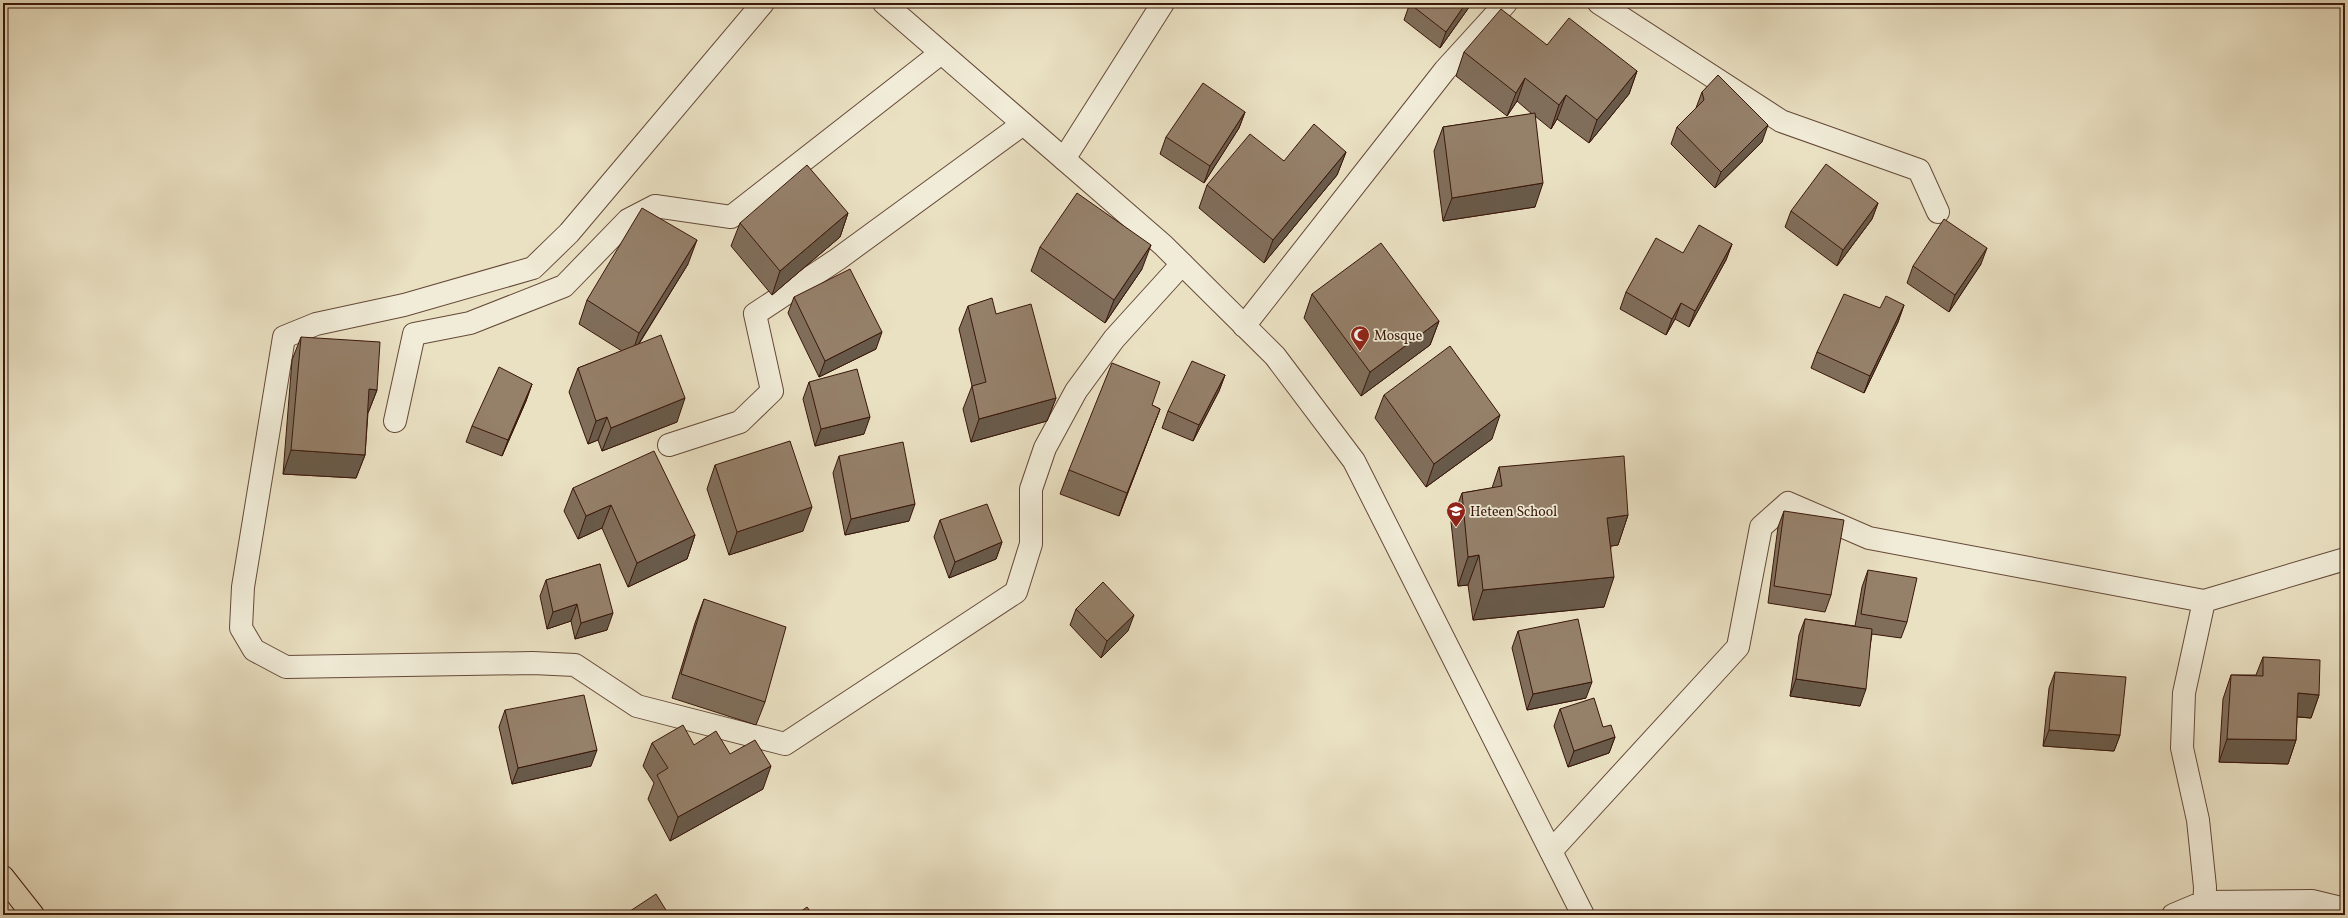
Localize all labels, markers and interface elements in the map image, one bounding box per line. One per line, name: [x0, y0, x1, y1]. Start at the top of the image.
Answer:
mosque icon: Mosque: [1349, 324, 1371, 352]
place label: Mosque: [1374, 327, 1423, 346]
school or university icon: Heteen School: [1445, 500, 1467, 528]
place label: Heteen School: [1470, 503, 1557, 522]

